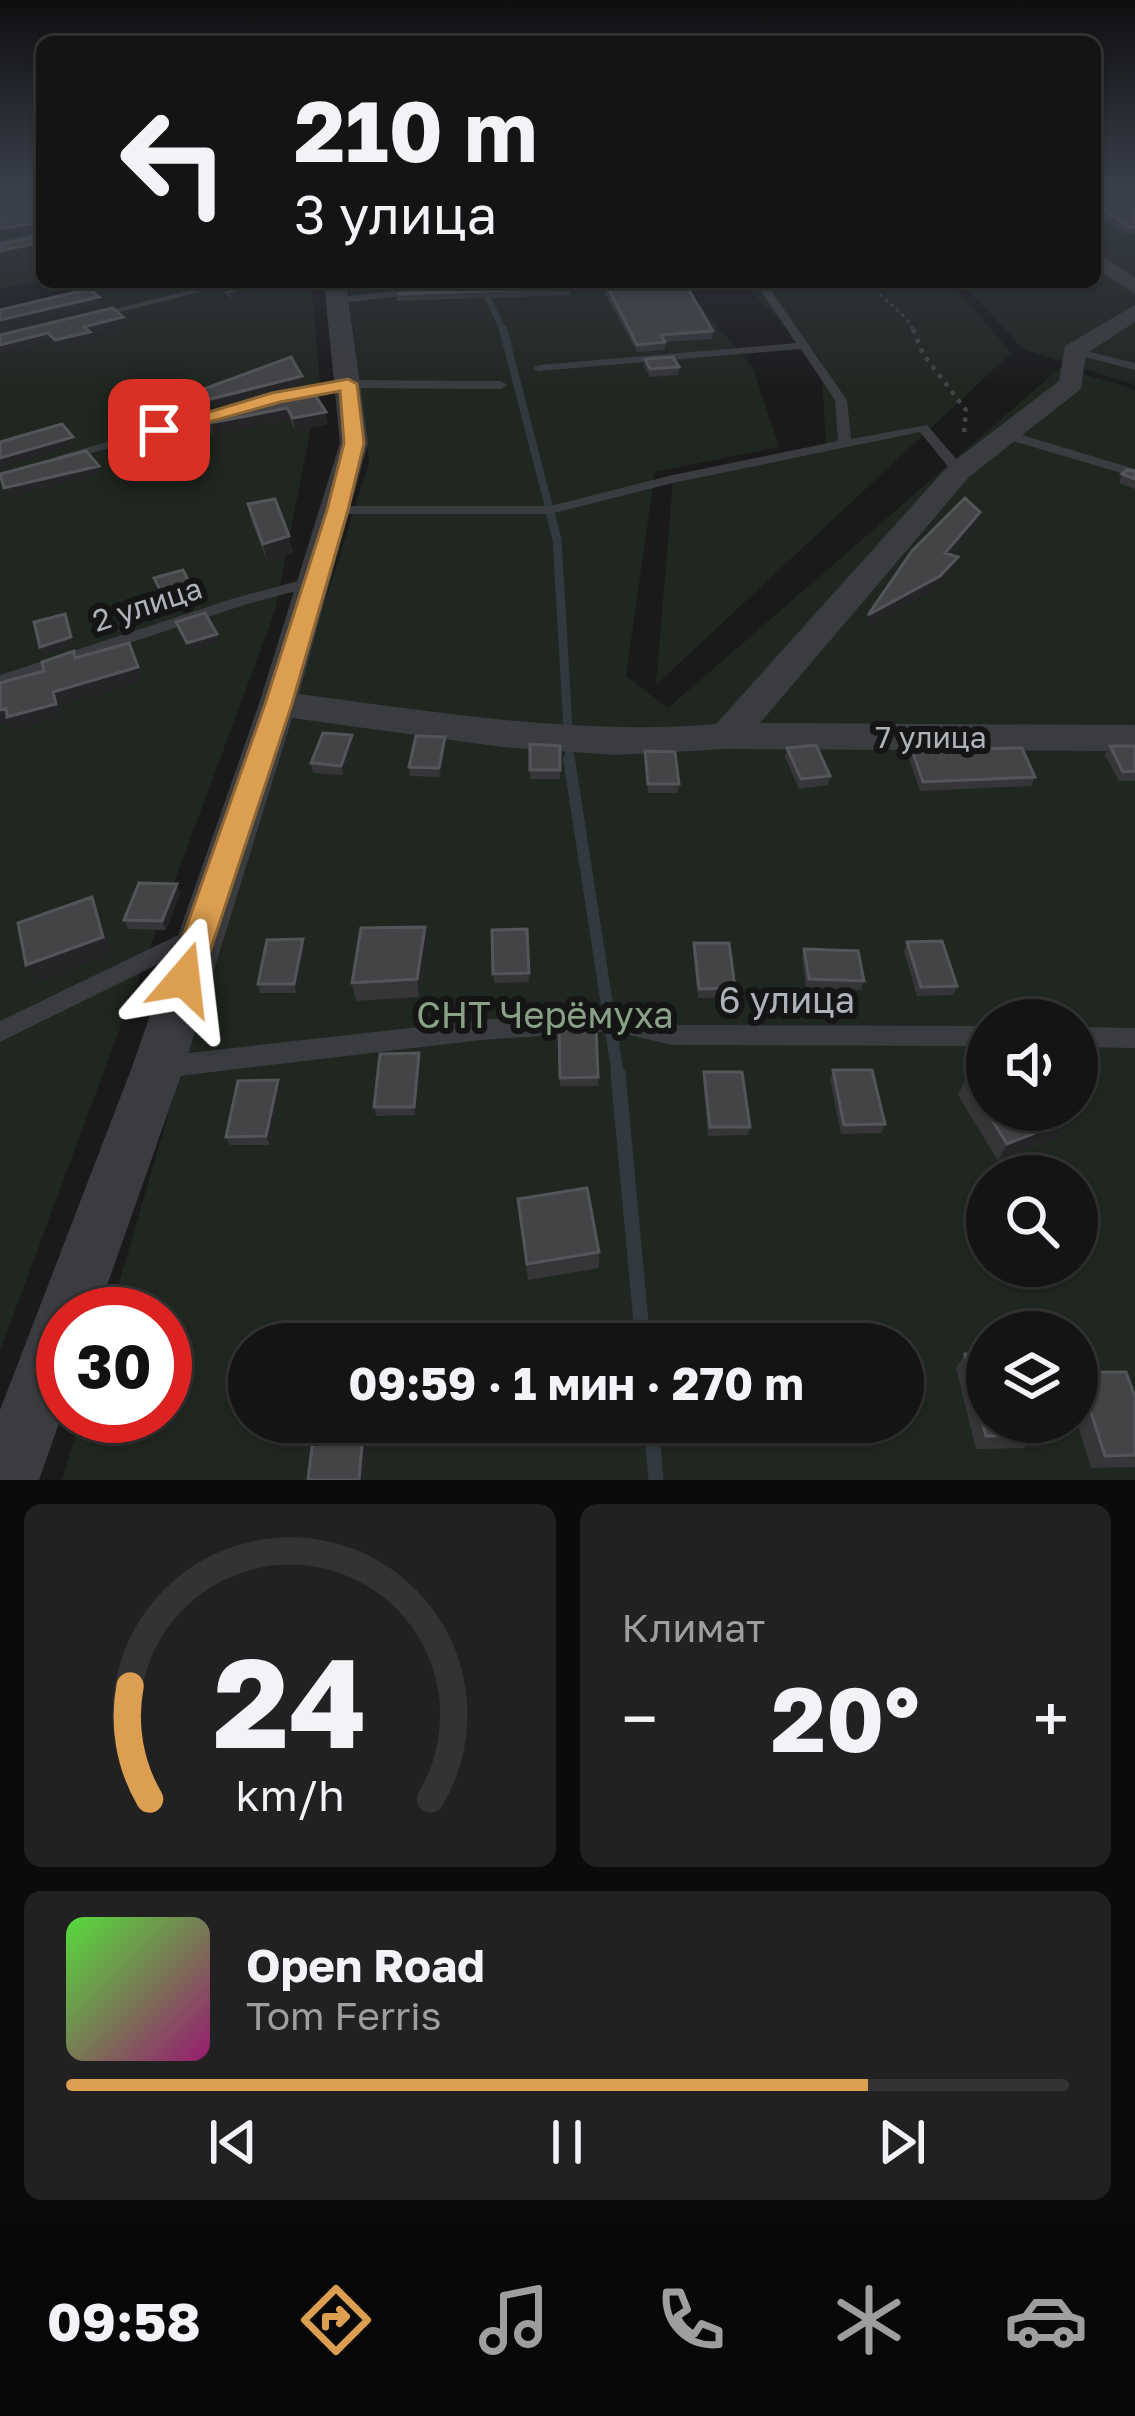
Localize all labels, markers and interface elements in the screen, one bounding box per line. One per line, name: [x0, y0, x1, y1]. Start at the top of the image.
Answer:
text: 210 m: [294, 80, 538, 180]
icon: left: [96, 84, 252, 240]
text: 3 улица: [294, 181, 497, 246]
pin: [108, 379, 210, 481]
icon: arrive: [126, 397, 192, 463]
street label: 2 улица: [88, 569, 206, 639]
street label: 7 улица: [875, 719, 987, 755]
position arrow: [121, 916, 247, 1042]
street label: 6 улица: [719, 978, 855, 1021]
park label: СНТ Черёмуха: [416, 993, 674, 1036]
map controls: [966, 999, 1098, 1443]
button: sound: [966, 999, 1098, 1131]
button: search: [966, 1155, 1098, 1287]
speed limit sign: 30: [36, 1287, 192, 1443]
button: layers: [966, 1311, 1098, 1443]
text: 09:59 · 1 мин · 270 m: [348, 1356, 804, 1410]
text: Климат: [622, 1604, 765, 1651]
text: 24: [213, 1626, 367, 1775]
text: 20°: [771, 1664, 920, 1772]
text: −: [622, 1678, 658, 1758]
text: +: [1033, 1678, 1069, 1758]
text: km/h: [235, 1768, 344, 1819]
text: Open Road: [246, 1938, 485, 1992]
text: Tom Ferris: [246, 1992, 441, 2039]
icon: previous: [200, 2109, 266, 2175]
icon: pause: [534, 2109, 600, 2175]
icon: next: [869, 2109, 935, 2175]
icon: directions: [294, 2278, 378, 2362]
icon: music: [472, 2278, 556, 2362]
icon: phone: [649, 2278, 733, 2362]
icon: climate: [827, 2278, 911, 2362]
icon: car: [1004, 2278, 1088, 2362]
text: 09:58: [47, 2288, 201, 2353]

